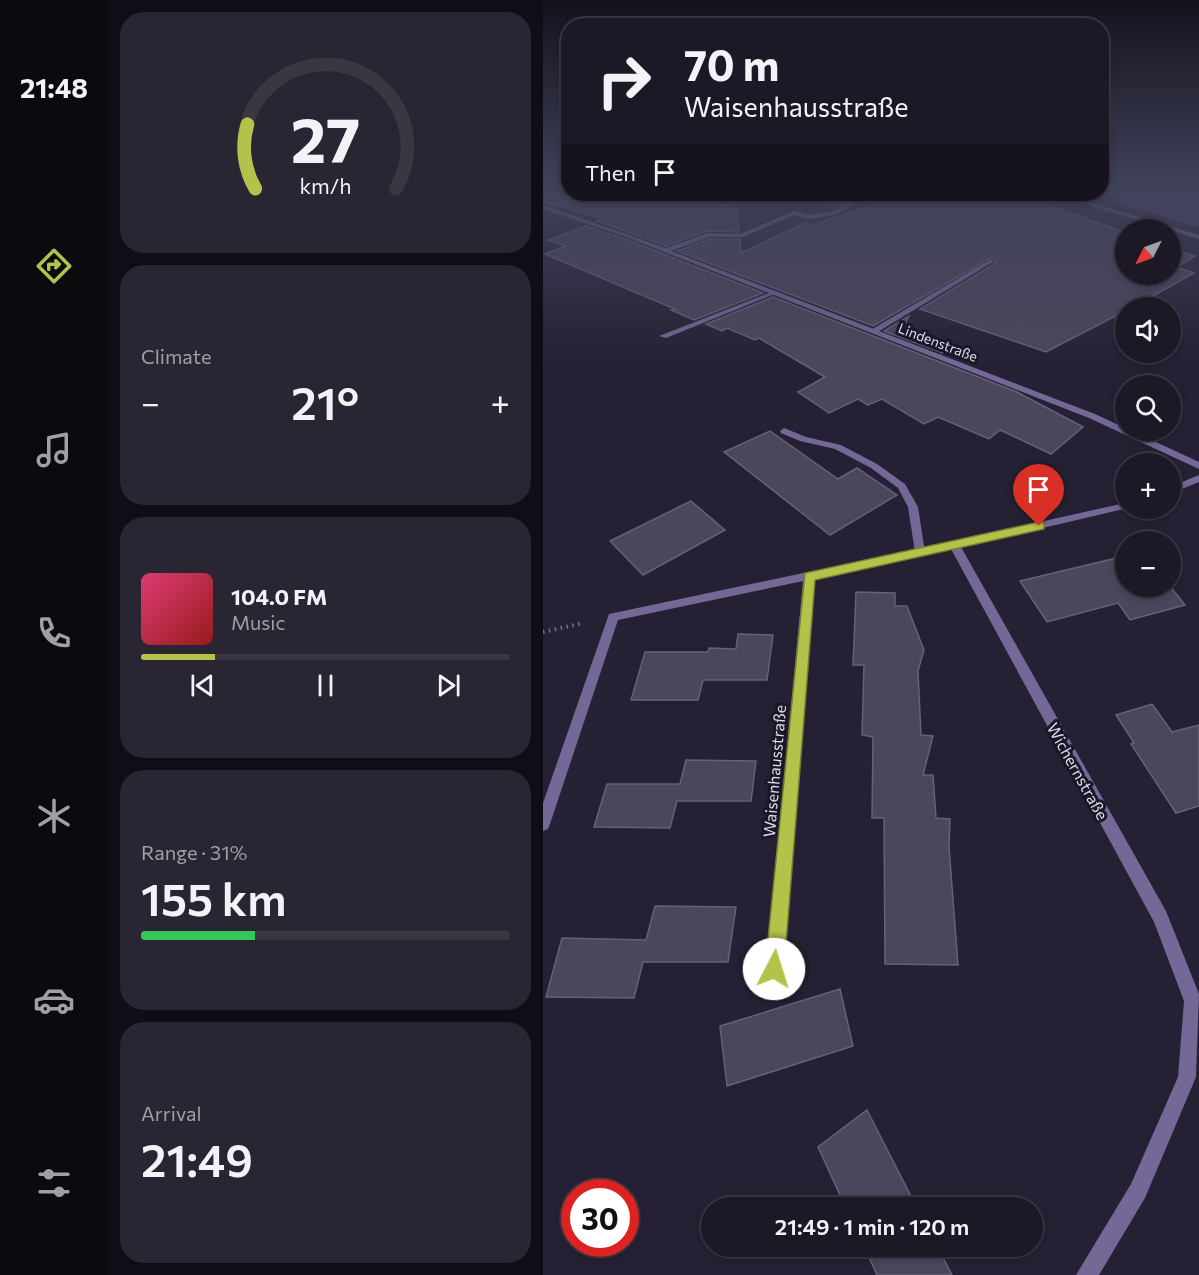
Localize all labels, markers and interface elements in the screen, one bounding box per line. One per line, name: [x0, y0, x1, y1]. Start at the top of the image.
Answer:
text: 70 m: [684, 38, 779, 90]
icon: right: [585, 42, 663, 120]
text: 21:48: [20, 71, 88, 104]
text: Waisenhausstraße: [684, 90, 909, 123]
text: 27: [291, 100, 360, 176]
icon: arrive: [648, 156, 681, 189]
text: Then: [585, 159, 636, 186]
text: km/h: [299, 173, 352, 199]
north arrow: [1115, 219, 1181, 285]
map controls: [1115, 219, 1181, 597]
icon: directions: [33, 245, 75, 287]
button: sound: [1115, 297, 1181, 363]
street label: Lindenstraße: [896, 319, 980, 365]
text: Climate: [141, 344, 211, 368]
text: 21°: [291, 374, 359, 429]
button: search: [1115, 375, 1181, 441]
text: −: [141, 381, 160, 422]
text: +: [491, 381, 510, 422]
icon: music: [33, 429, 75, 471]
button: +: [1115, 453, 1181, 519]
pin: [1013, 464, 1064, 526]
icon: arrive: [1022, 473, 1055, 506]
button: −: [1115, 531, 1181, 597]
text: 104.0 FM: [231, 583, 327, 610]
text: Music: [231, 610, 285, 634]
icon: phone: [33, 612, 75, 654]
icon: previous: [186, 669, 219, 702]
icon: pause: [309, 669, 342, 702]
icon: next: [432, 669, 465, 702]
street label: Waisenhausstraße: [759, 704, 789, 838]
street label: Wichernstraße: [1044, 719, 1112, 823]
icon: climate: [33, 795, 75, 837]
text: Range · 31%: [141, 840, 247, 864]
text: 155 km: [141, 870, 286, 925]
position arrow: [742, 937, 806, 1001]
icon: car: [33, 979, 75, 1021]
text: Arrival: [141, 1101, 202, 1125]
text: 21:49: [141, 1131, 253, 1186]
icon: filters: [33, 1162, 75, 1204]
speed limit sign: 30: [561, 1179, 639, 1257]
text: 21:49 · 1 min · 120 m: [775, 1213, 969, 1240]

